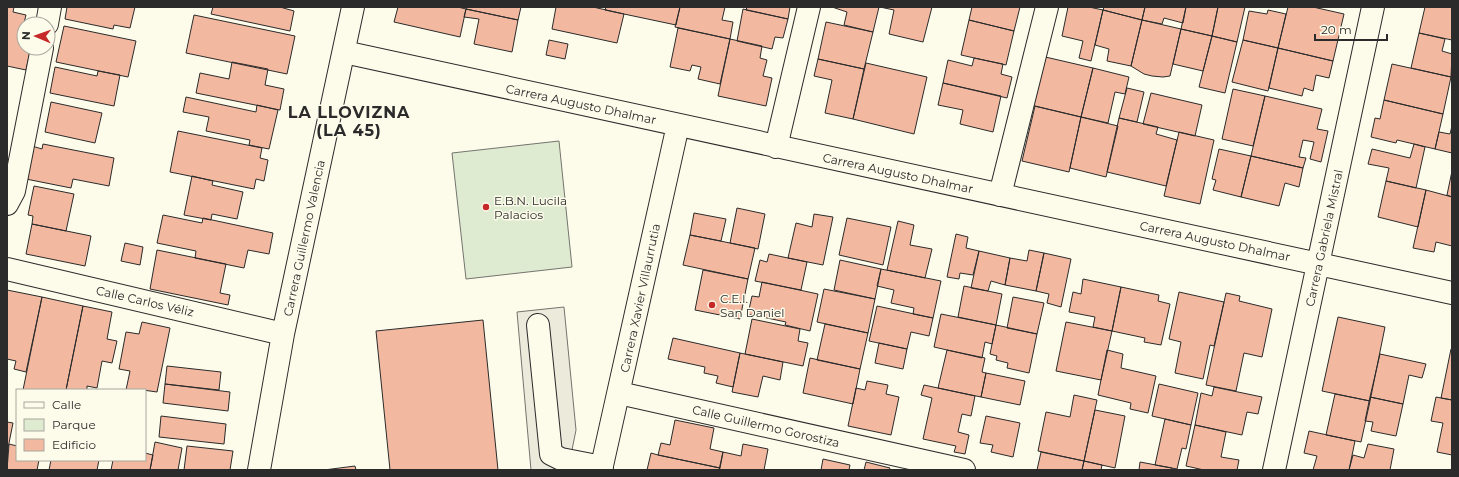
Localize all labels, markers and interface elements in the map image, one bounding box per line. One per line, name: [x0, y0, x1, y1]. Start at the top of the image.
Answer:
north arrow: [16, 16, 56, 56]
scale bar: [1315, 16, 1387, 42]
text: 20 m: [1321, 22, 1352, 37]
text: N: [19, 31, 33, 40]
street label: Carrera Augusto Dhalmar: [504, 81, 658, 127]
district label: LA LLOVIZNA (LA 45): [288, 103, 410, 140]
street label: Carrera Augusto Dhalmar: [821, 150, 975, 196]
street label: Carrera Guillermo Valencia: [280, 158, 328, 318]
street label: Carrera Gabriela Mistral: [1302, 168, 1346, 308]
place label: E.B.N. Lucila Palacios: [494, 193, 567, 222]
marker: E.B.N. Lucila Palacios: [481, 202, 491, 212]
street label: Carrera Augusto Dhalmar: [1138, 218, 1292, 264]
street label: Carrera Xavier Villaurrutia: [617, 222, 663, 374]
street label: Calle Carlos Véliz: [95, 282, 195, 320]
place label: C.E.I. San Daniel: [720, 291, 785, 320]
marker: C.E.I. San Daniel: [707, 300, 717, 310]
legend: [16, 389, 146, 461]
text: Calle: [52, 397, 81, 412]
street label: Calle Guillermo Gorostiza: [691, 402, 841, 450]
text: Parque: [52, 417, 96, 432]
text: Edificio: [52, 437, 96, 452]

